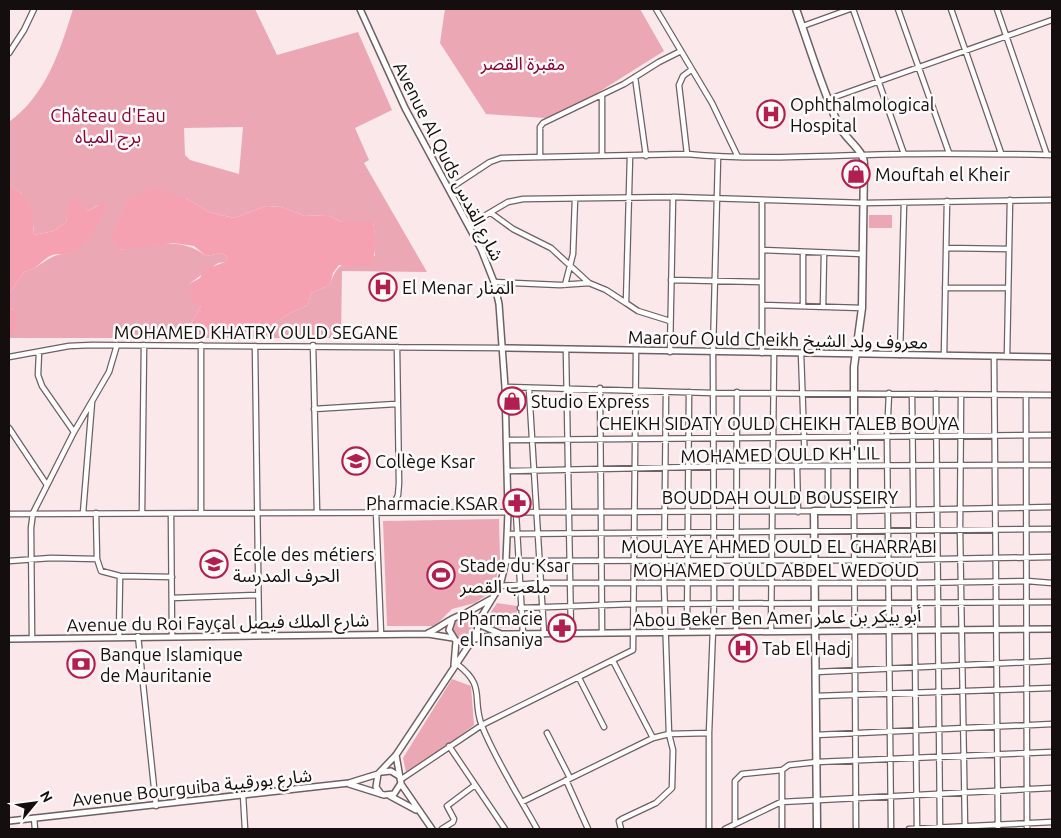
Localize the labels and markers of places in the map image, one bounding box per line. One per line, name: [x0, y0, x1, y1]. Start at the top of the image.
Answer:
place label: Ophthalmological Hospital: [790, 94, 935, 135]
hospital icon: Ophthalmological Hospital: [756, 99, 786, 129]
shop icon: Mouftah el Kheir: [841, 159, 871, 189]
place label: Mouftah el Kheir: [875, 164, 1010, 184]
hospital icon: El Menar المنار: [368, 272, 398, 302]
place label: El Menar المنار: [402, 277, 514, 299]
shop icon: Studio Express: [497, 386, 527, 416]
place label: Studio Express: [531, 391, 650, 411]
school or university icon: Collège Ksar: [341, 446, 371, 476]
place label: Collège Ksar: [375, 451, 476, 471]
pharmacy icon: Pharmacie KSAR: [502, 488, 532, 518]
place label: Pharmacie KSAR: [366, 493, 498, 513]
place label: École des métiers الحرف المدرسة: [233, 543, 375, 587]
school or university icon: École des métiers الحرف المدرسة: [199, 549, 229, 579]
place label: Stade du Ksar ملعب القصر: [459, 555, 571, 598]
sports icon: Stade du Ksar ملعب القصر: [426, 560, 456, 590]
place label: Pharmacie el Insaniya: [458, 608, 543, 649]
pharmacy icon: Pharmacie el Insaniya: [547, 613, 577, 643]
hospital icon: Tab El Hadj: [728, 633, 758, 663]
place label: Tab El Hadj: [762, 638, 851, 658]
place label: Banque Islamique de Mauritanie: [100, 644, 243, 685]
bank icon: Banque Islamique de Mauritanie: [66, 649, 96, 679]

